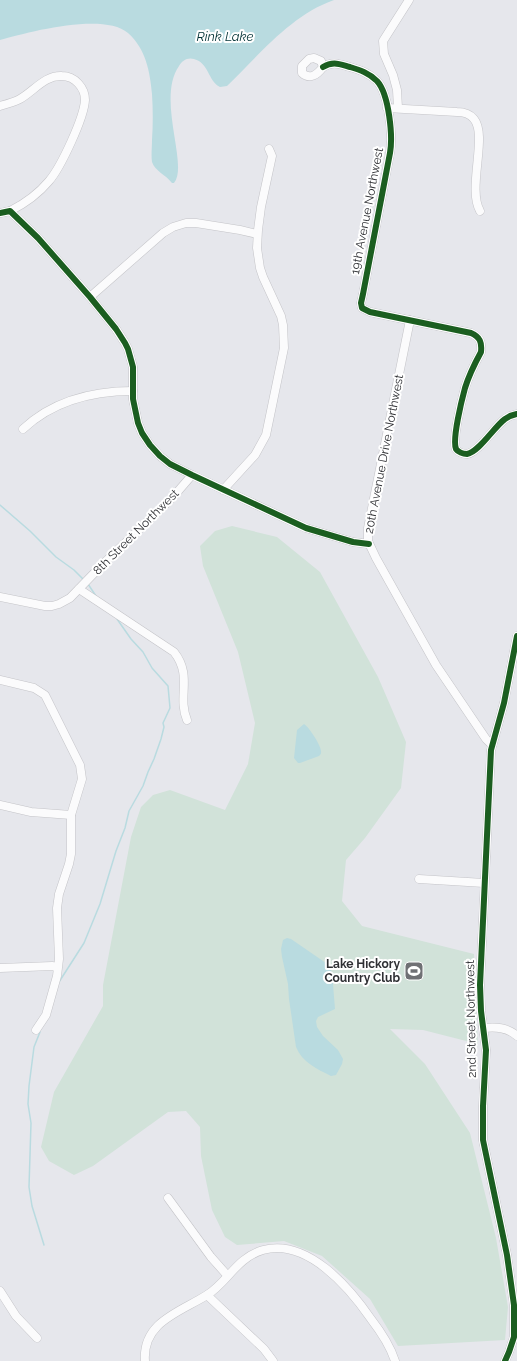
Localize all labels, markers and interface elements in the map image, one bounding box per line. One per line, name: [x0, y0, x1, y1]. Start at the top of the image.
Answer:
water label: Rink Lake: [197, 29, 253, 44]
street label: 19th Avenue Northwest: [348, 146, 386, 276]
street label: 20th Avenue Drive Northwest: [362, 373, 406, 535]
street label: 8th Street Northwest: [90, 486, 182, 578]
place label: Lake Hickory Country Club: [324, 957, 400, 985]
sports icon: Lake Hickory Country Club: [403, 960, 425, 982]
street label: 2nd Street Northwest: [463, 960, 479, 1078]

